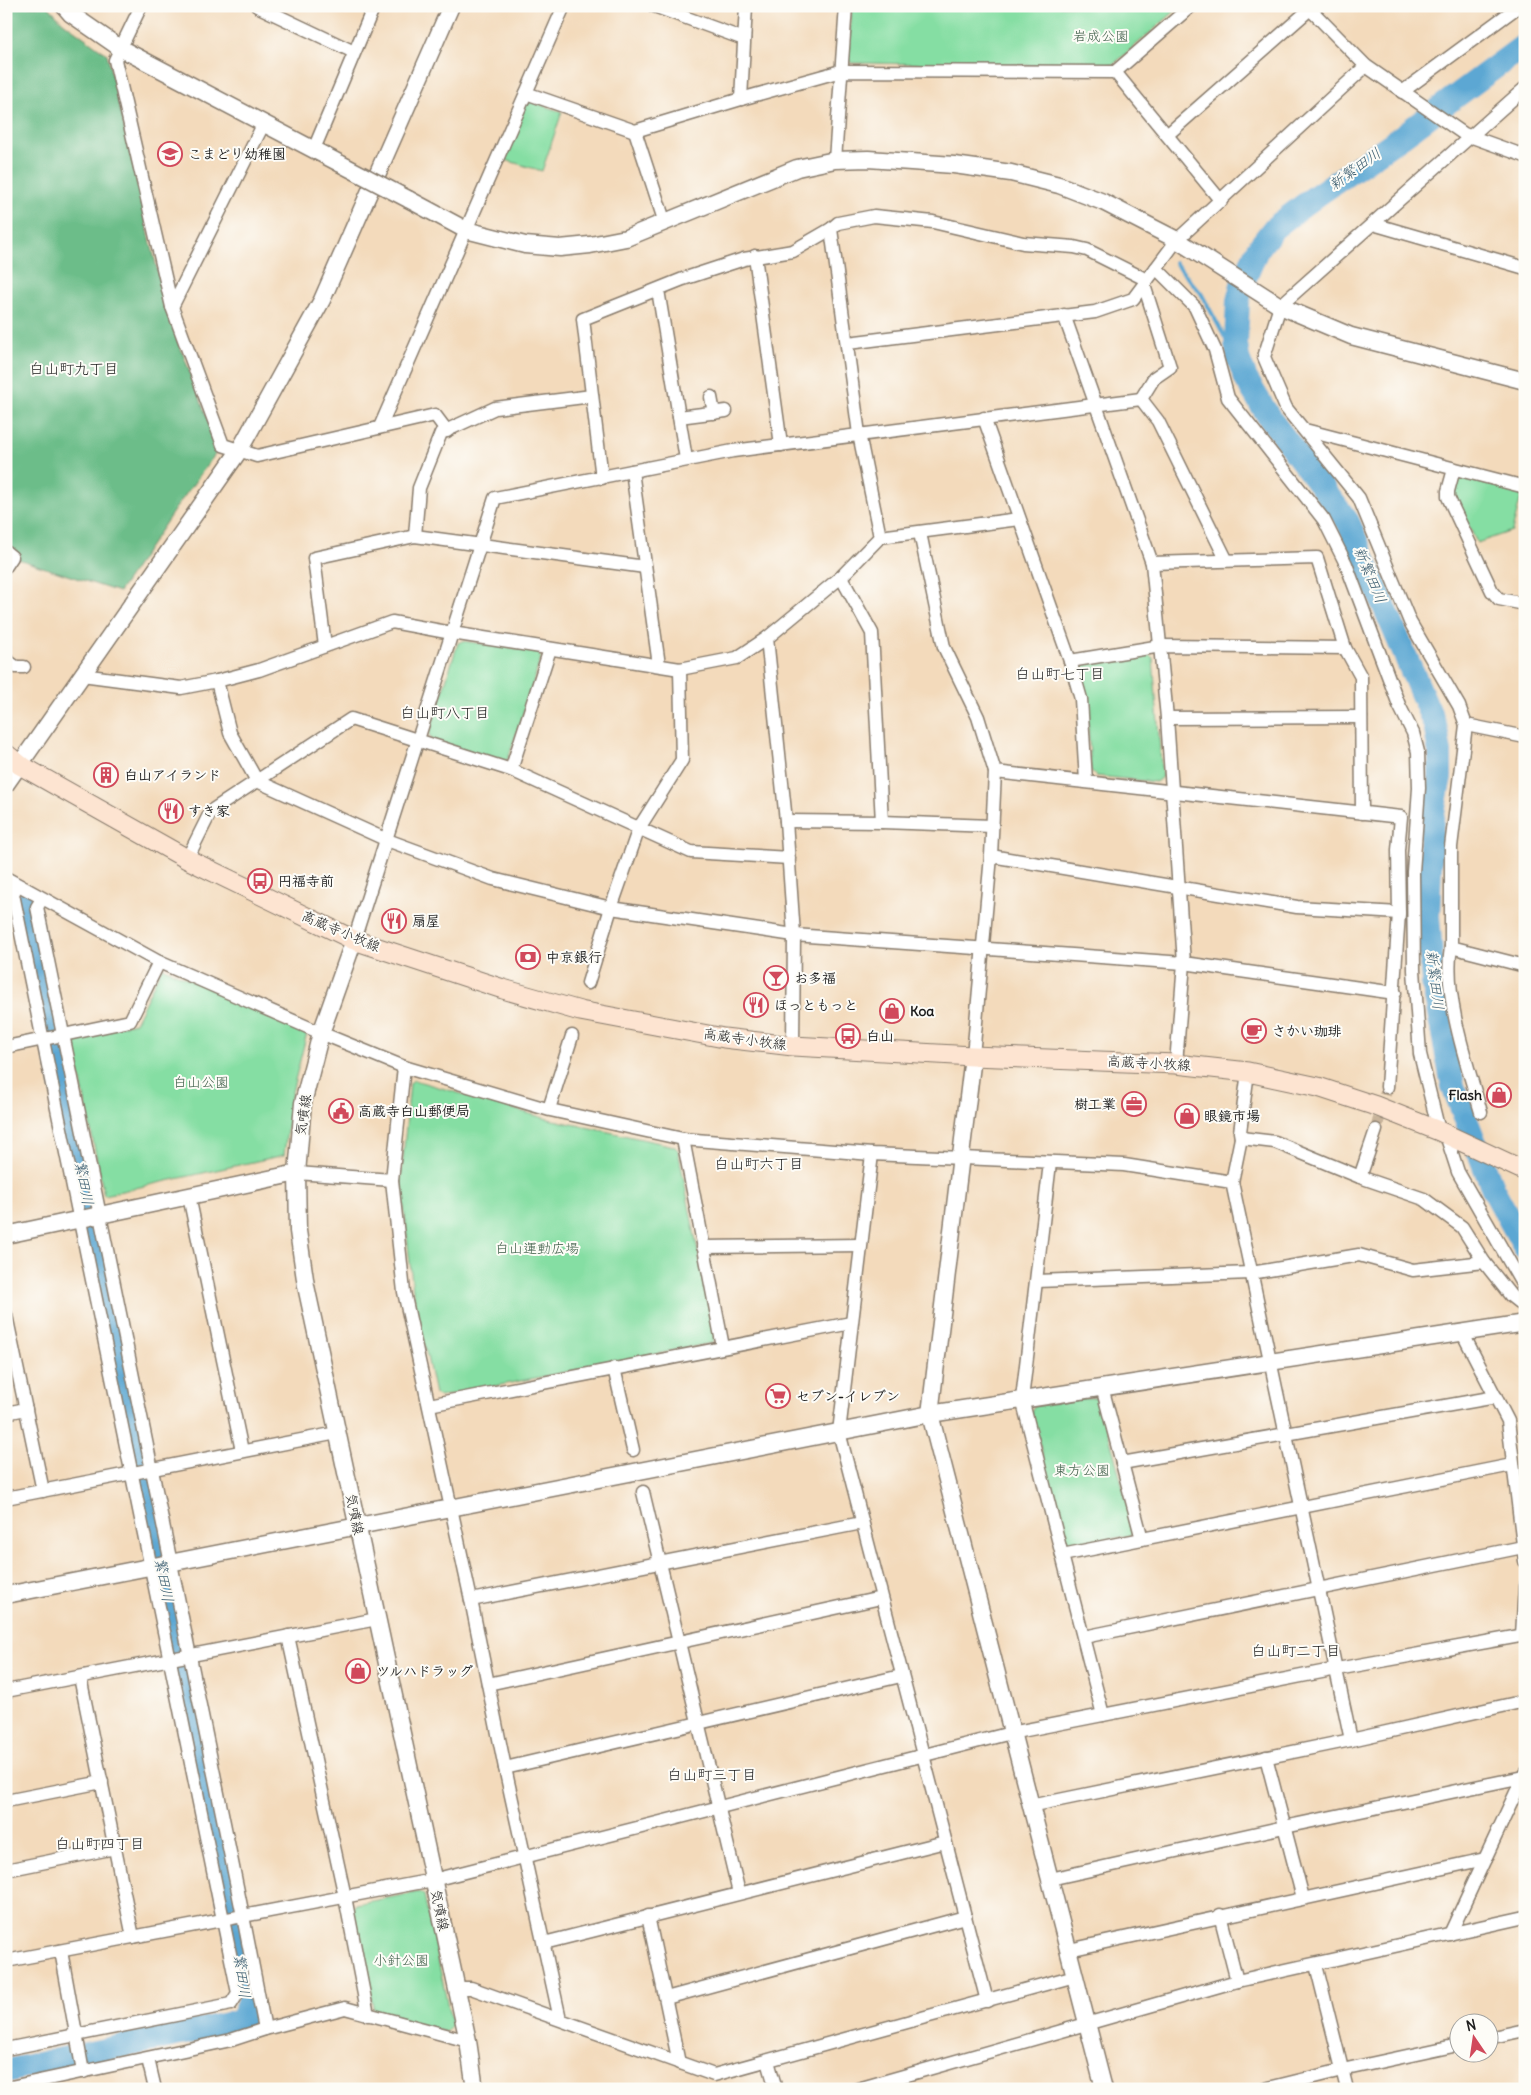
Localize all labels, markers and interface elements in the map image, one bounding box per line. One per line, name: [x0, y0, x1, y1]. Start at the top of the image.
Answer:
park label: 岩成公園: [1073, 27, 1129, 45]
school or university icon: こまどり幼稚園: [157, 141, 183, 167]
water label: 新繁田川: [1325, 143, 1385, 194]
place label: こまどり幼稚園: [188, 145, 286, 163]
district label: 白山町九丁目: [29, 359, 119, 378]
water label: 新繁田川: [1350, 543, 1391, 606]
district label: 白山町七丁目: [1015, 664, 1105, 683]
district label: 白山町八丁目: [400, 703, 490, 722]
building icon: 白山アイランド: [93, 762, 119, 788]
place label: 白山アイランド: [124, 766, 221, 784]
restaurant icon: すき家: [158, 798, 184, 824]
place label: すき家: [188, 802, 230, 820]
bus stop icon: 円福寺前: [247, 868, 273, 894]
place label: 円福寺前: [278, 872, 334, 890]
street label: 高蔵寺小牧線: [299, 906, 383, 956]
restaurant icon: 扇屋: [381, 908, 407, 934]
place label: 扇屋: [412, 912, 440, 930]
bank icon: 中京銀行: [515, 944, 541, 970]
place label: 中京銀行: [546, 948, 602, 966]
water label: 新繁田川: [1422, 949, 1449, 1011]
bar icon: お多福: [763, 965, 789, 991]
place label: お多福: [794, 969, 836, 987]
restaurant icon: ほっともっと: [743, 992, 769, 1018]
place label: ほっともっと: [774, 996, 858, 1014]
shop icon: Koa: [879, 998, 905, 1024]
place label: Koa: [910, 1002, 934, 1020]
cafe icon: さかい珈琲: [1241, 1018, 1267, 1044]
place label: さかい珈琲: [1272, 1022, 1342, 1040]
bus stop icon: 白山: [835, 1023, 861, 1049]
street label: 高蔵寺小牧線: [702, 1024, 788, 1054]
place label: 白山: [866, 1027, 894, 1045]
street label: 高蔵寺小牧線: [1107, 1052, 1191, 1074]
park label: 白山公園: [173, 1073, 229, 1091]
shop icon: Flash: [1486, 1082, 1512, 1108]
place label: Flash: [1448, 1086, 1482, 1104]
office icon: 樹工業: [1121, 1091, 1147, 1117]
street label: 気噴線: [291, 1093, 315, 1137]
place label: 樹工業: [1074, 1095, 1116, 1113]
public building icon: 高蔵寺白山郵便局: [328, 1098, 354, 1124]
place label: 高蔵寺白山郵便局: [358, 1102, 470, 1120]
shop icon: 眼鏡市場: [1174, 1103, 1200, 1129]
place label: 眼鏡市場: [1204, 1107, 1260, 1125]
district label: 白山町六丁目: [714, 1154, 804, 1173]
water label: 繁田川: [71, 1159, 98, 1207]
park label: 白山運動広場: [495, 1239, 579, 1257]
supermarket icon: セブン-イレブン: [765, 1383, 791, 1409]
place label: セブン-イレブン: [796, 1387, 900, 1405]
park label: 東方公園: [1054, 1461, 1110, 1479]
street label: 気噴線: [342, 1492, 368, 1536]
water label: 繁田川: [151, 1556, 178, 1604]
district label: 白山町二丁目: [1251, 1641, 1341, 1660]
shop icon: ツルハドラッグ: [345, 1658, 371, 1684]
place label: ツルハドラッグ: [376, 1662, 473, 1680]
district label: 白山町三丁目: [667, 1765, 757, 1784]
district label: 白山町四丁目: [55, 1834, 145, 1853]
street label: 気噴線: [427, 1888, 453, 1932]
park label: 小針公園: [373, 1951, 429, 1969]
water label: 繁田川: [230, 1952, 255, 2000]
north arrow: [1448, 2012, 1498, 2062]
text: N: [1464, 2015, 1478, 2035]

